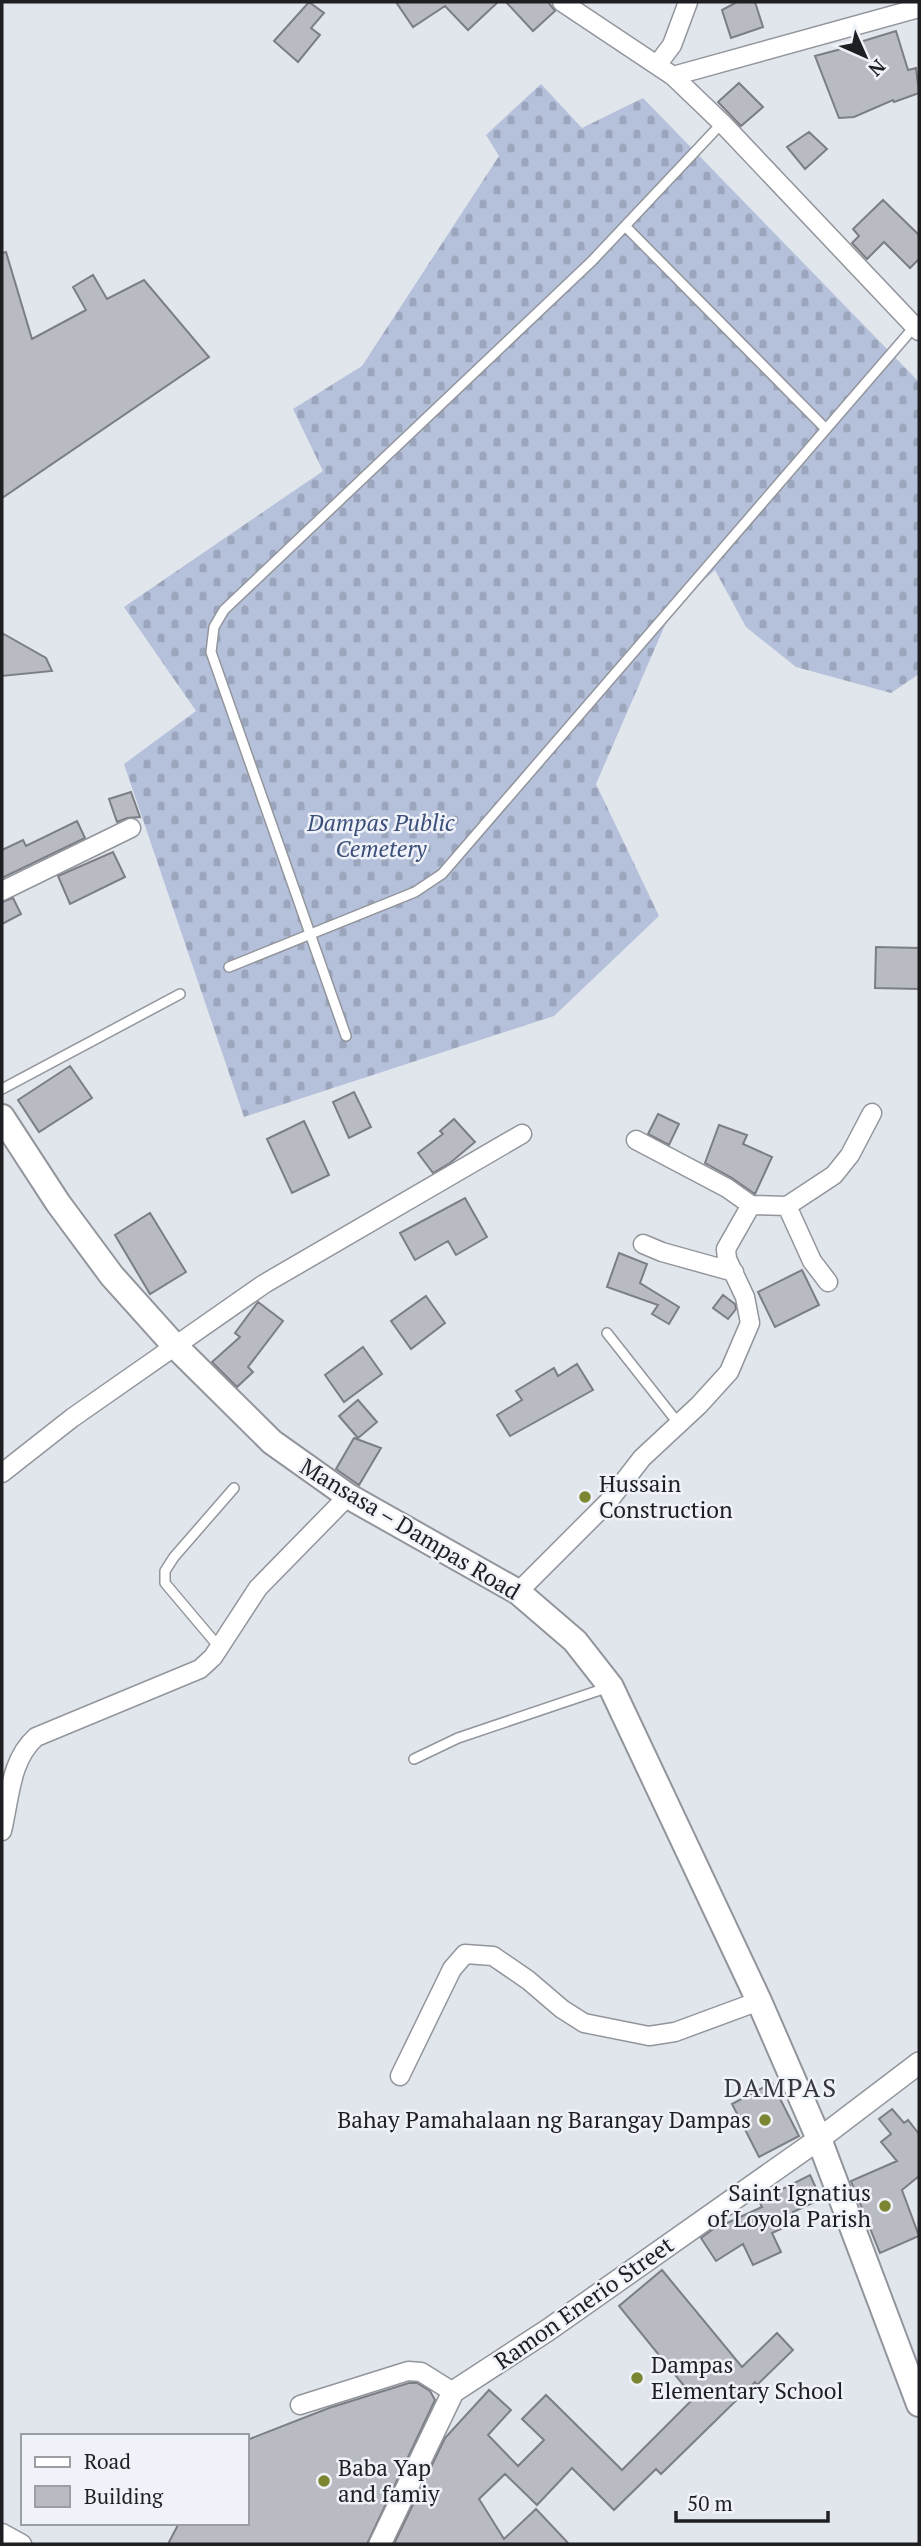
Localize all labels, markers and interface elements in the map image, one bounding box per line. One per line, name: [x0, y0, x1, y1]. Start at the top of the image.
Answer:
north arrow: [830, 21, 900, 91]
text: N: [863, 54, 891, 83]
park label: Dampas Public Cemetery: [306, 807, 455, 864]
street label: Mansasa – Dampas Road: [295, 1451, 526, 1607]
place label: Hussain Construction: [599, 1468, 733, 1525]
marker: Hussain Construction: [577, 1489, 593, 1505]
district label: DAMPAS: [724, 2070, 838, 2104]
place label: Bahay Pamahalaan ng Barangay Dampas: [337, 2104, 751, 2135]
marker: Bahay Pamahalaan ng Barangay Dampas: [757, 2112, 773, 2128]
place label: Saint Ignatius of Loyola Parish: [707, 2177, 871, 2234]
marker: Saint Ignatius of Loyola Parish: [877, 2198, 893, 2214]
street label: Ramon Enerio Street: [488, 2229, 680, 2376]
place label: Dampas Elementary School: [651, 2349, 844, 2406]
marker: Dampas Elementary School: [629, 2370, 645, 2386]
legend: [21, 2434, 248, 2525]
text: Road: [84, 2447, 131, 2475]
place label: Baba Yap and famiy: [338, 2452, 440, 2509]
marker: Baba Yap and famiy: [316, 2473, 332, 2489]
scale bar: [676, 2480, 828, 2524]
text: Building: [84, 2482, 164, 2510]
text: 50 m: [687, 2489, 733, 2517]

